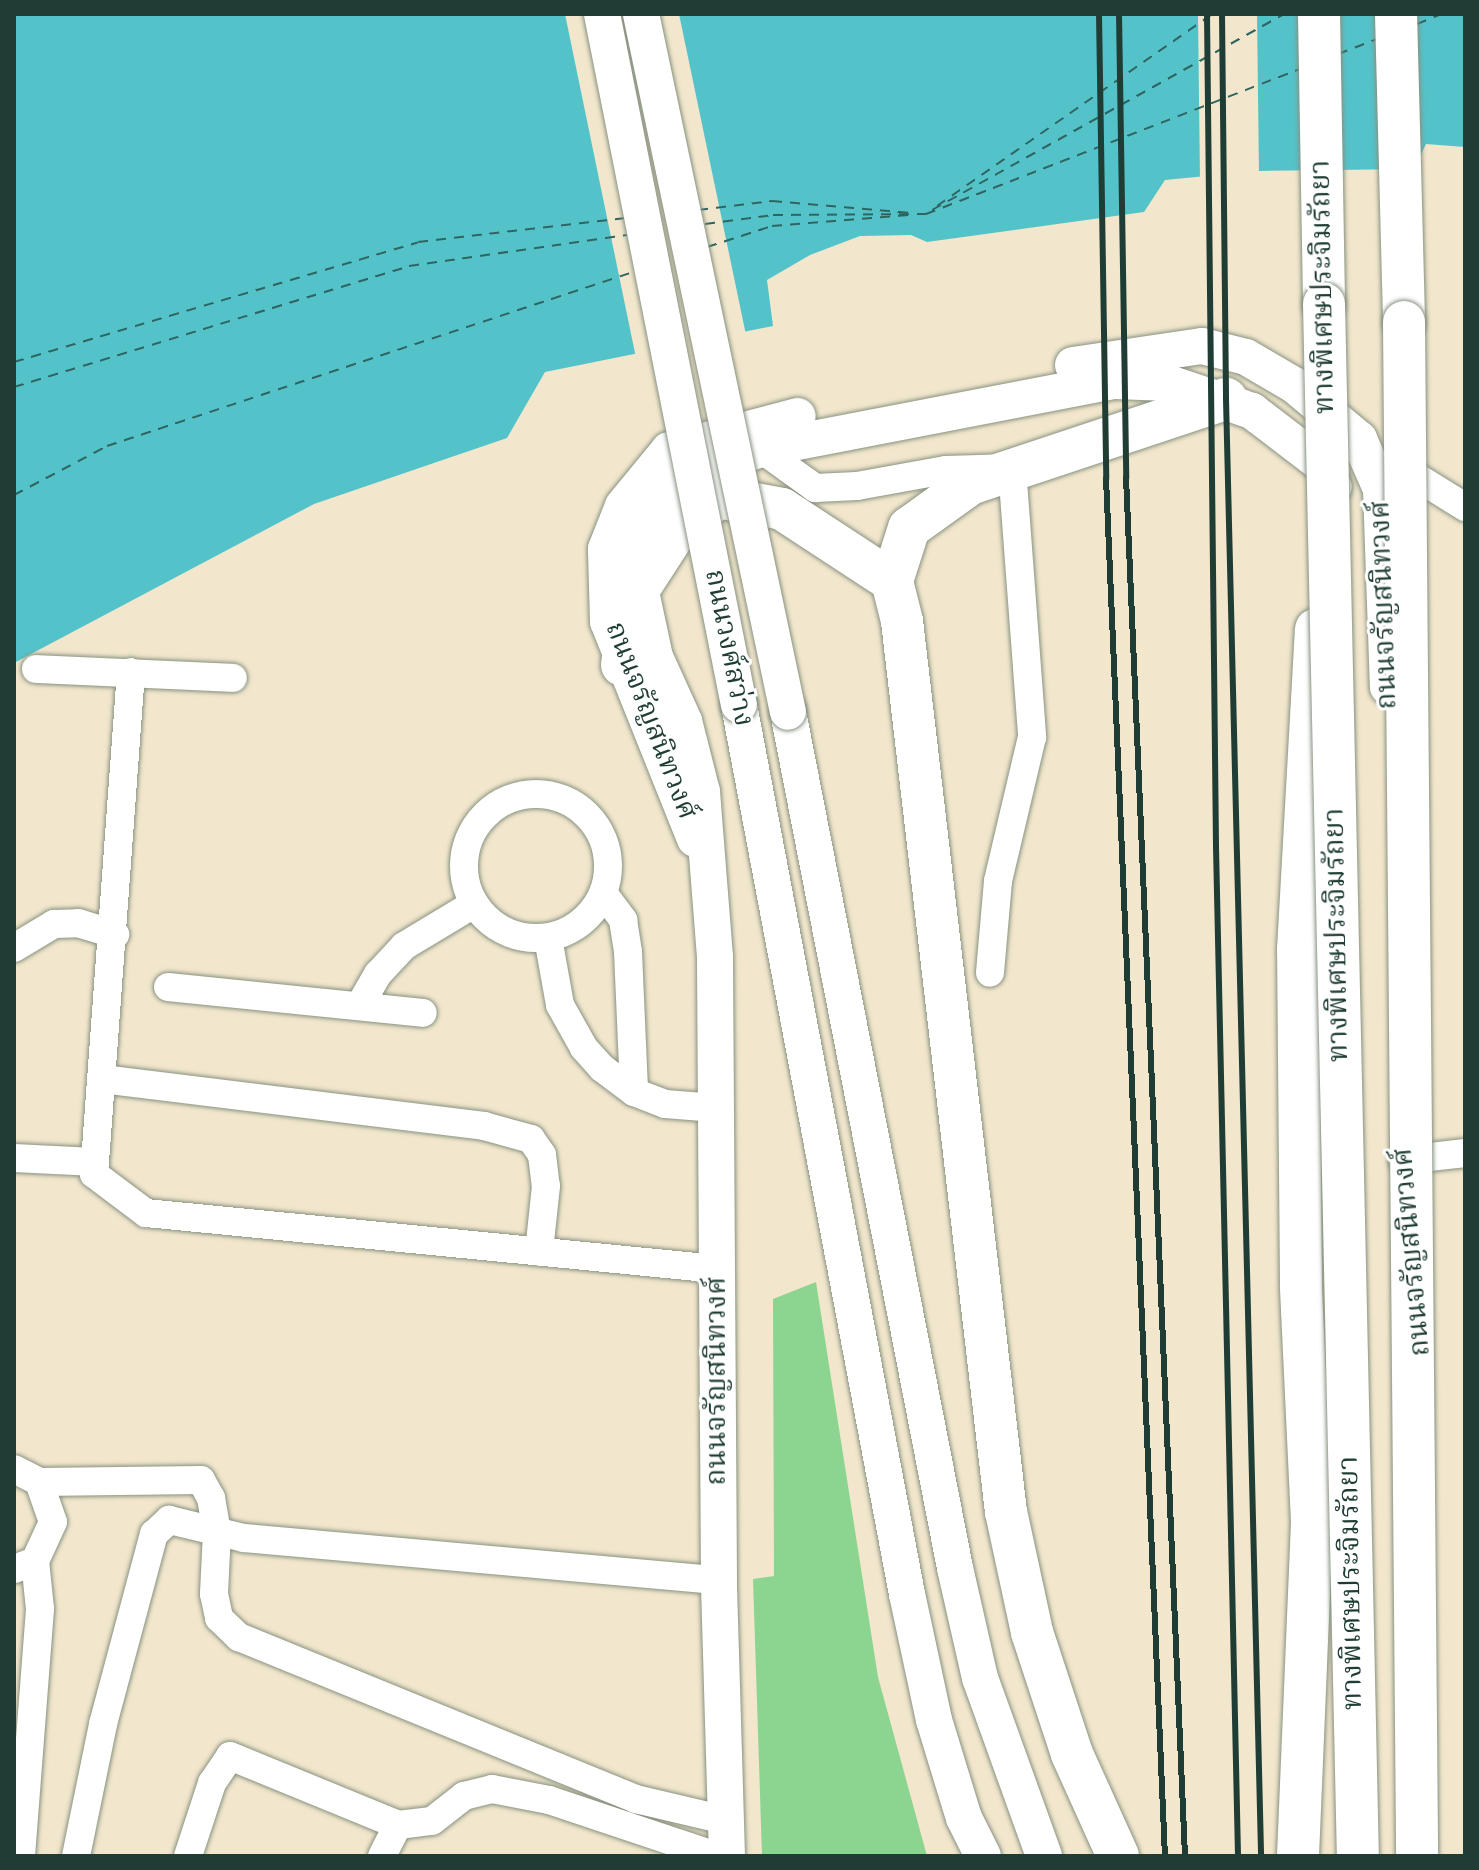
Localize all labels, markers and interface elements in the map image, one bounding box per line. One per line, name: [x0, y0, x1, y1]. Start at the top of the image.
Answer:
street label: ทางพิเศษประจิมรัถยา: [1305, 160, 1343, 414]
street label: ถนนจรัญสนิทวงศ์: [1365, 500, 1405, 710]
street label: ถนนวงศ์สว่าง: [696, 567, 760, 729]
street label: ถนนจรัญสนิทวงศ์: [597, 617, 703, 825]
street label: ทางพิเศษประจิมรัถยา: [1319, 808, 1357, 1062]
street label: ถนนจรัญสนิทวงศ์: [1387, 1146, 1439, 1358]
street label: ถนนจรัญสนิทวงศ์: [701, 1276, 735, 1486]
street label: ทางพิเศษประจิมรัถยา: [1333, 1456, 1371, 1710]

